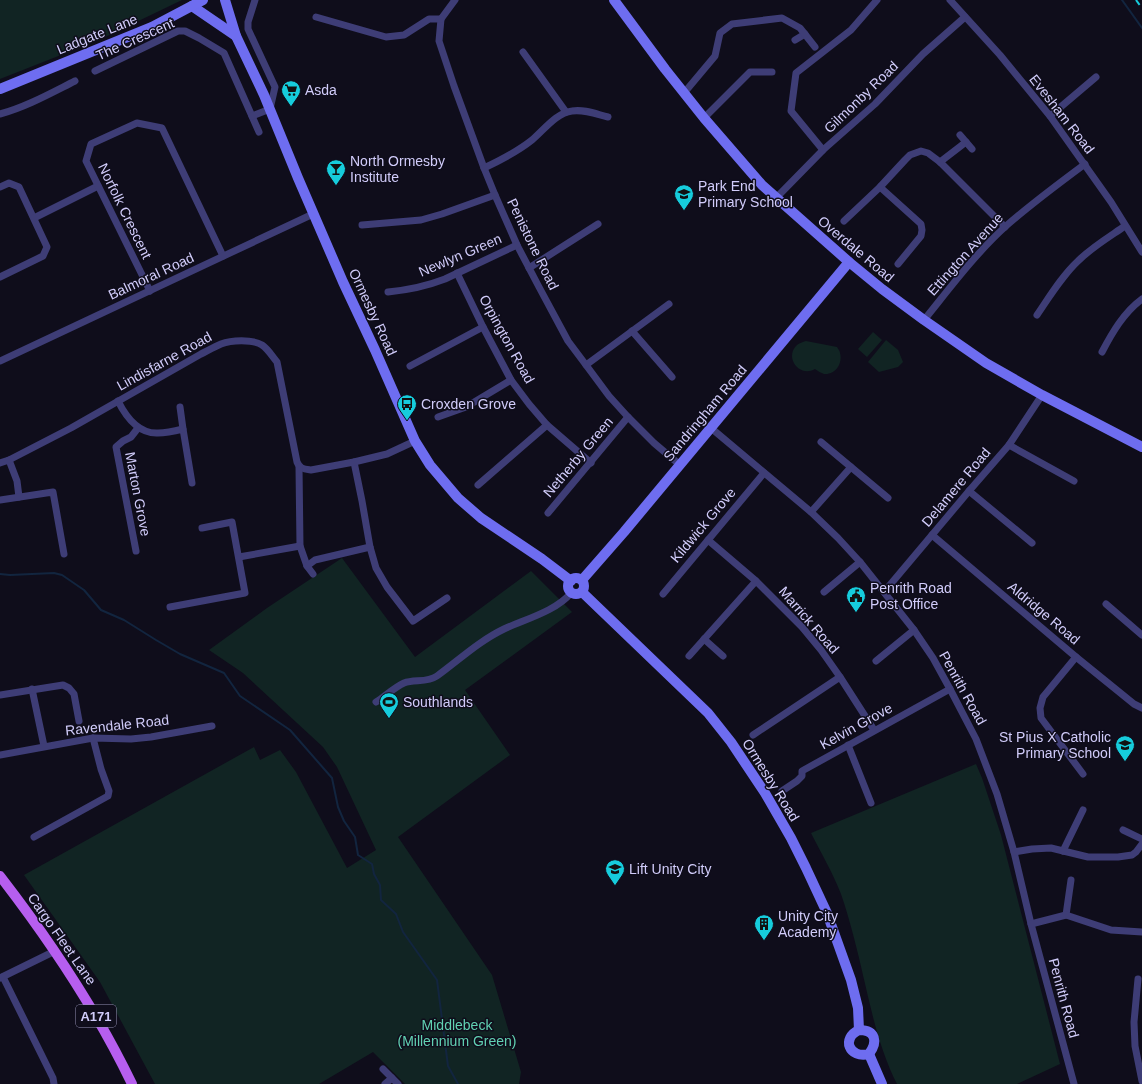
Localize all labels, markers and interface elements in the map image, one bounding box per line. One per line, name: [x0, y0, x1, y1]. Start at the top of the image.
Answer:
street label: Ladgate Lane: [54, 10, 140, 57]
street label: The Crescent: [93, 15, 177, 63]
street label: Gilmonby Road: [821, 58, 901, 136]
street label: Evesham Road: [1026, 71, 1098, 157]
supermarket icon: Asda: [280, 79, 302, 107]
place label: Asda: [305, 82, 337, 98]
place label: North Ormesby Institute: [350, 153, 445, 185]
bar icon: North Ormesby Institute: [325, 158, 347, 186]
street label: Norfolk Crescent: [95, 161, 155, 261]
place label: Park End Primary School: [698, 178, 793, 210]
school or university icon: Park End Primary School: [673, 183, 695, 211]
street label: Penistone Road: [504, 196, 562, 292]
street label: Ettington Avenue: [924, 209, 1006, 299]
street label: Overdale Road: [815, 213, 897, 285]
street label: Newlyn Green: [416, 230, 504, 280]
street label: Balmoral Road: [106, 249, 196, 303]
street label: Ormesby Road: [346, 266, 400, 358]
street label: Orpington Road: [476, 292, 538, 386]
street label: Lindisfarne Road: [114, 328, 214, 394]
street label: Sandringham Road: [660, 362, 750, 464]
bus stop icon: Croxden Grove: [396, 393, 418, 421]
place label: Croxden Grove: [421, 396, 516, 412]
street label: Netherby Green: [540, 414, 616, 500]
street label: Delamere Road: [918, 444, 994, 530]
street label: Marton Grove: [122, 450, 154, 538]
street label: Kildwick Grove: [667, 484, 739, 566]
street label: Aldridge Road: [1005, 578, 1083, 648]
place label: Penrith Road Post Office: [870, 580, 952, 612]
street label: Marrick Road: [776, 583, 842, 657]
public building icon: Penrith Road Post Office: [845, 585, 867, 613]
street label: Penrith Road: [936, 648, 990, 728]
sports icon: Southlands: [378, 691, 400, 719]
place label: Southlands: [403, 694, 473, 710]
street label: Kelvin Grove: [817, 699, 895, 752]
street label: Ravendale Road: [64, 712, 170, 738]
place label: St Pius X Catholic Primary School: [999, 729, 1111, 761]
school or university icon: St Pius X Catholic Primary School: [1114, 734, 1136, 762]
street label: Ormesby Road: [739, 736, 803, 824]
school or university icon: Lift Unity City: [604, 858, 626, 886]
place label: Lift Unity City: [629, 861, 711, 877]
street label: Cargo Fleet Lane: [24, 890, 100, 988]
place label: Unity City Academy: [778, 908, 838, 940]
building icon: Unity City Academy: [753, 913, 775, 941]
street label: Penrith Road: [1046, 956, 1082, 1040]
road number: A171: [76, 1005, 116, 1027]
park label: Middlebeck (Millennium Green): [397, 1017, 517, 1049]

